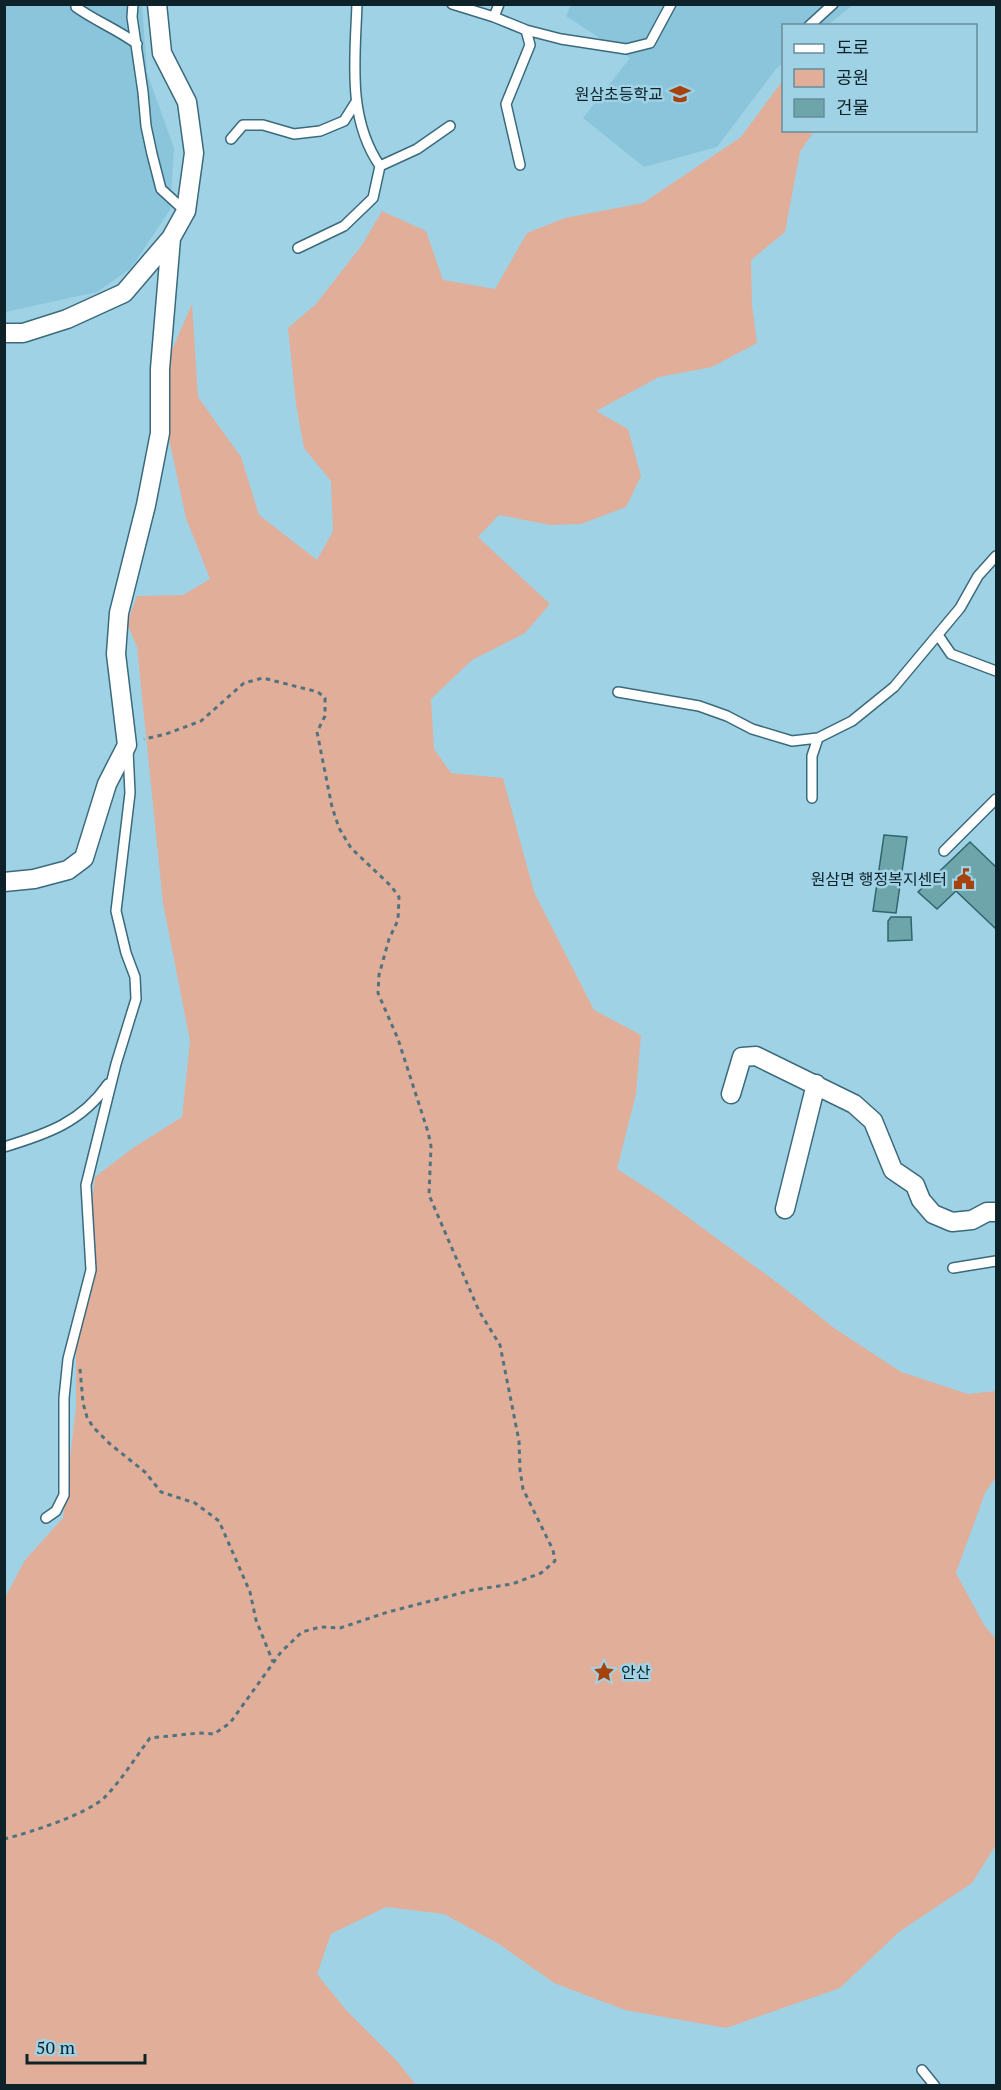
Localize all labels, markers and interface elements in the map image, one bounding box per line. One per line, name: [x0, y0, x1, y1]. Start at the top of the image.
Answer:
legend: [782, 24, 977, 132]
text: 도로: [836, 35, 869, 59]
text: 공원: [836, 65, 869, 89]
school or university icon: 원삼초등학교: [668, 82, 692, 106]
place label: 원삼초등학교: [575, 83, 663, 105]
text: 건물: [836, 95, 869, 119]
public building icon: 원삼면 행정복지센터: [952, 867, 976, 891]
place label: 원삼면 행정복지센터: [811, 868, 947, 890]
place icon: 안산: [592, 1660, 616, 1684]
place label: 안산: [621, 1661, 651, 1683]
scale bar: [27, 2027, 146, 2065]
text: 50 m: [36, 2035, 76, 2059]

